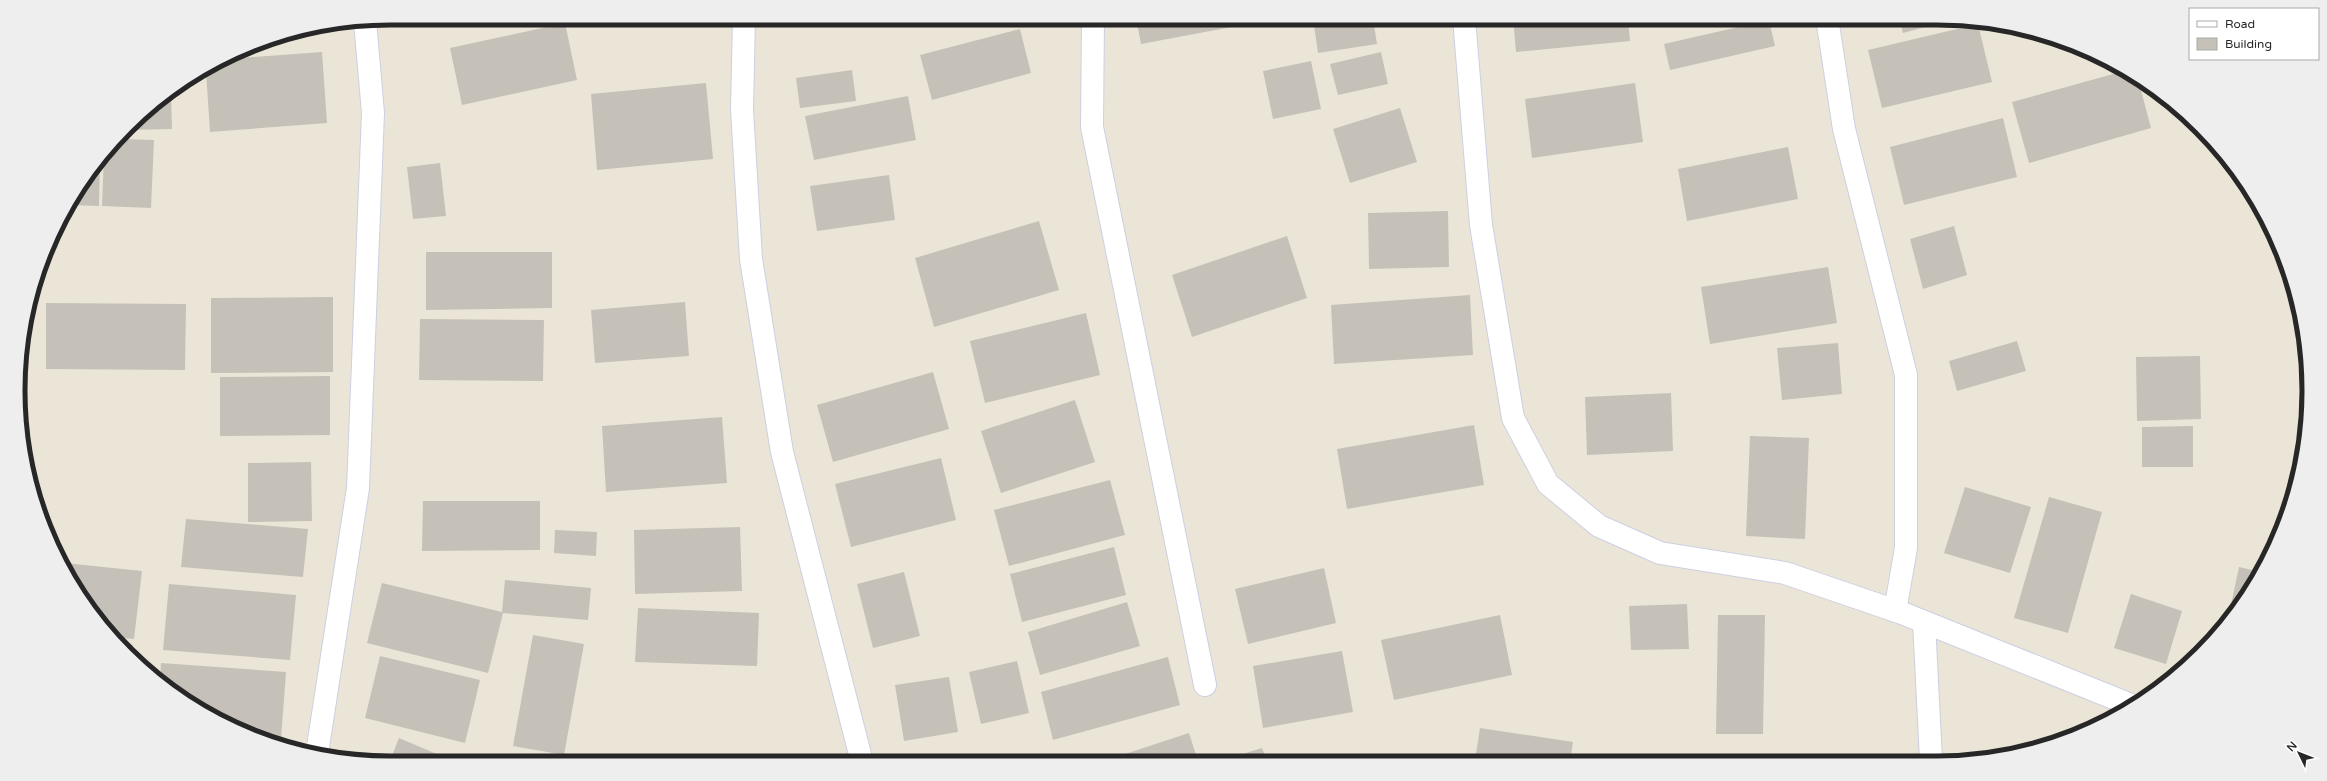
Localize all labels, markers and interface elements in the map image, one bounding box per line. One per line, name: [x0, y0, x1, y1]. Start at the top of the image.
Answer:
legend: [2189, 8, 2319, 60]
text: Road: [2225, 17, 2255, 31]
text: Building: [2225, 37, 2272, 51]
north arrow: [2279, 733, 2319, 773]
text: N: [2284, 739, 2300, 754]

